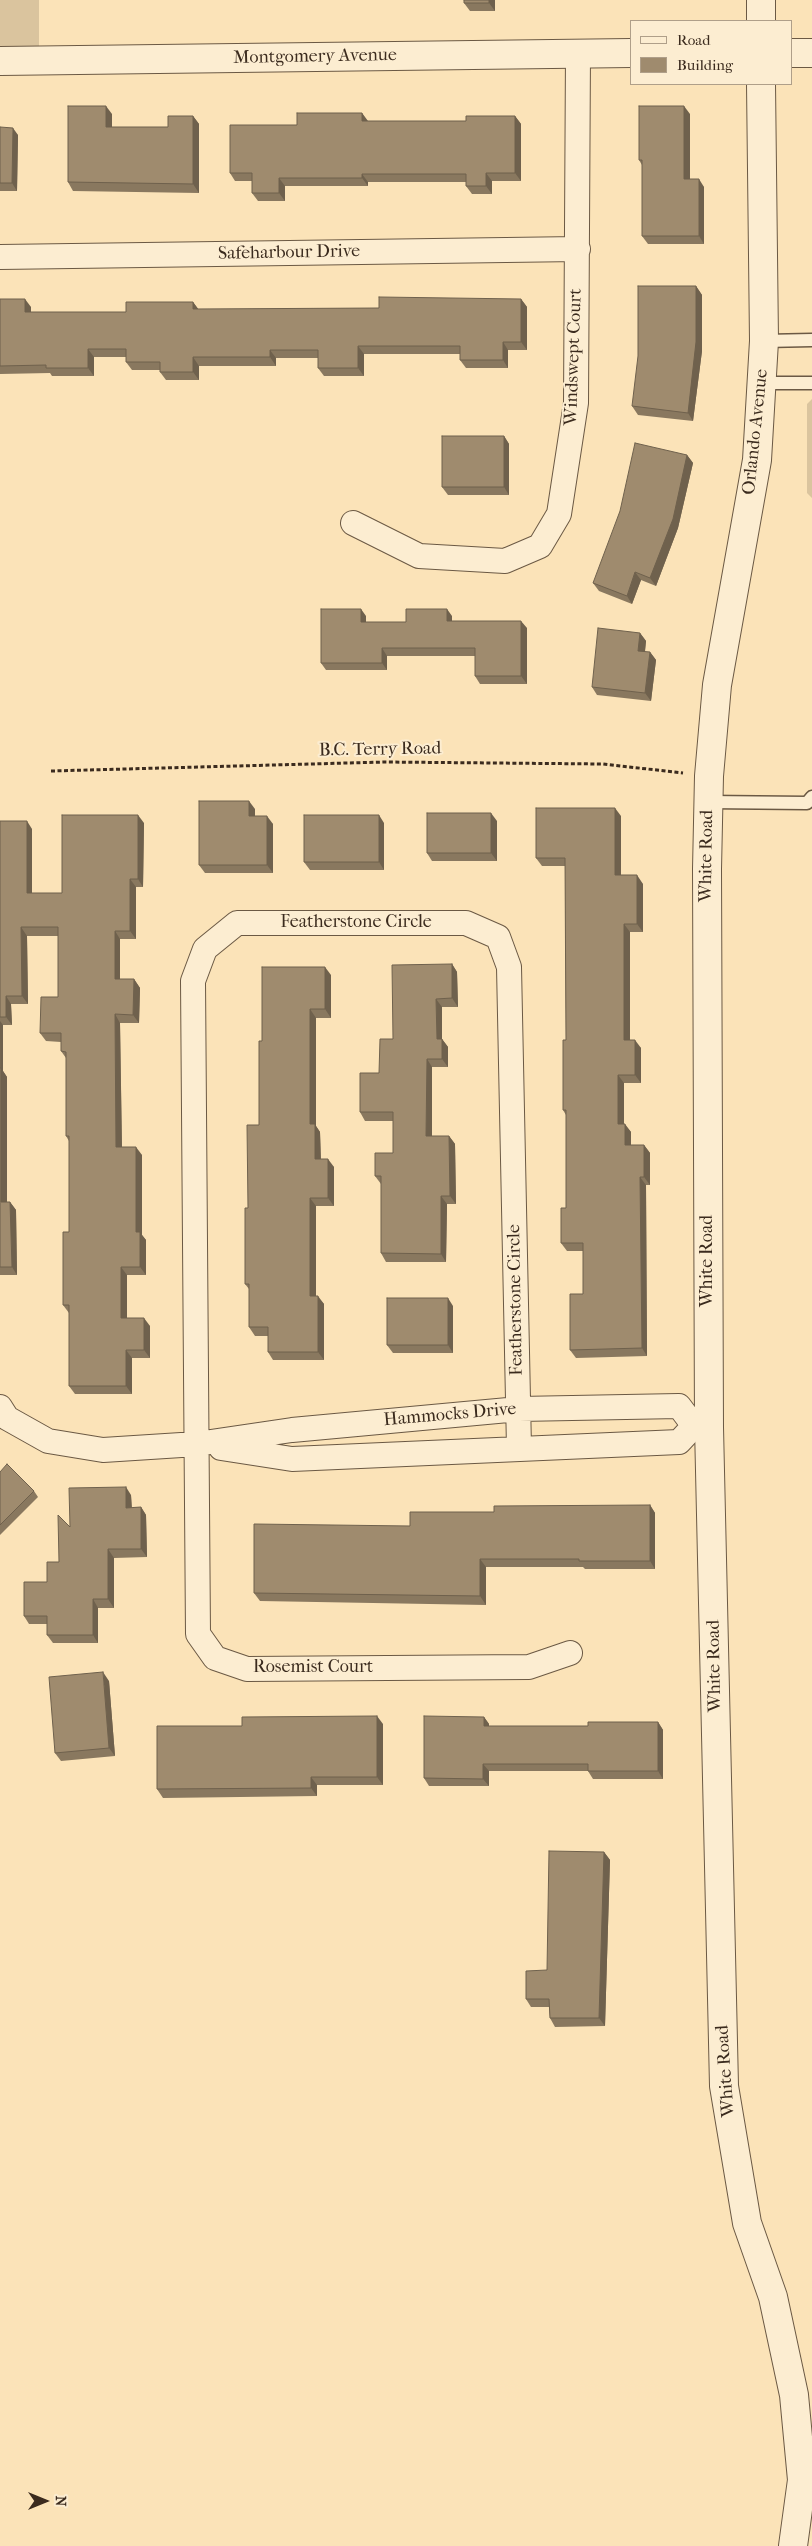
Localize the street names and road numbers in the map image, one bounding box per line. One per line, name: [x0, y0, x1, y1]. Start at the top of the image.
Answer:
street label: Montgomery Avenue: [233, 45, 397, 69]
street label: Safeharbour Drive: [218, 241, 360, 265]
street label: Windswept Court: [561, 288, 587, 426]
street label: Orlando Avenue: [739, 368, 773, 496]
street label: B.C. Terry Road: [319, 738, 441, 762]
street label: White Road: [695, 810, 719, 902]
street label: Featherstone Circle: [280, 912, 432, 934]
street label: White Road: [697, 1215, 719, 1307]
street label: Featherstone Circle: [504, 1224, 528, 1376]
street label: Hammocks Drive: [383, 1398, 517, 1432]
street label: White Road: [703, 1620, 727, 1712]
street label: Rosemist Court: [253, 1657, 373, 1679]
street label: White Road: [712, 2024, 740, 2118]

